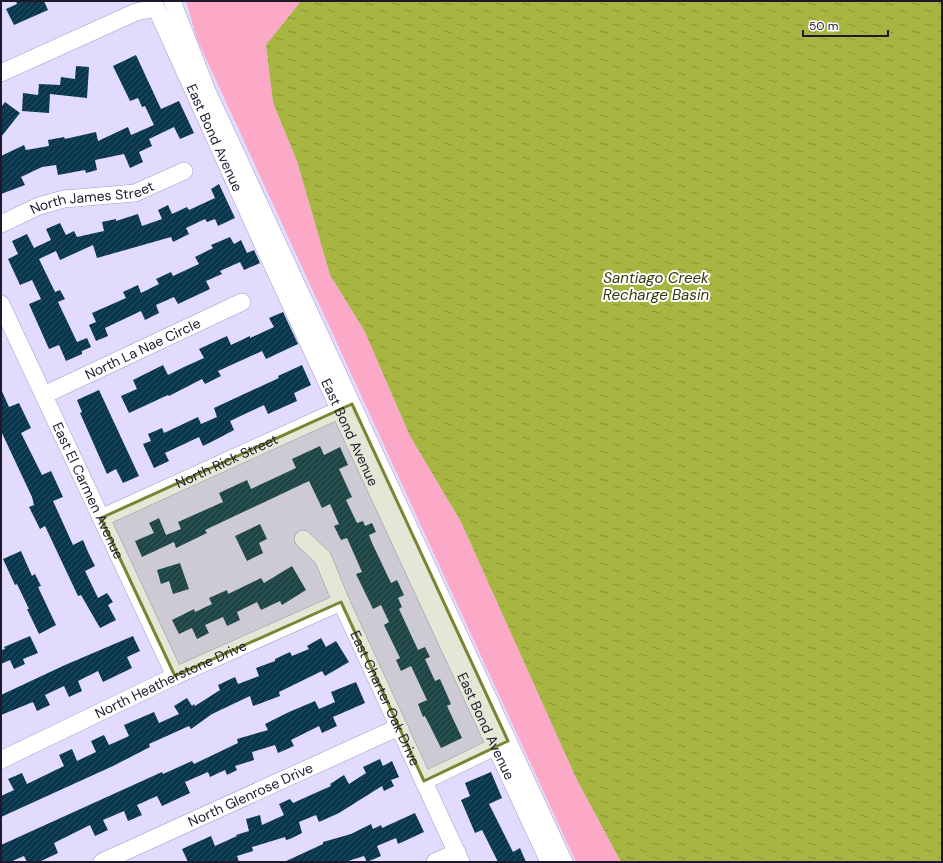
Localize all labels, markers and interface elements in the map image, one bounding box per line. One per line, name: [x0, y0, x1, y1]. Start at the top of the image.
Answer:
scale bar: [803, 12, 888, 38]
text: 50 m: [809, 18, 838, 34]
street label: East Bond Avenue: [183, 81, 247, 195]
street label: North James Street: [27, 177, 157, 218]
water label: Santiago Creek Recharge Basin: [603, 268, 710, 305]
street label: North La Nae Circle: [82, 314, 203, 384]
street label: East Bond Avenue: [317, 376, 383, 489]
street label: East El Carmen Avenue: [49, 419, 128, 562]
street label: North Rick Street: [173, 430, 281, 492]
street label: East Charter Oak Drive: [346, 628, 424, 769]
street label: North Heatherstone Drive: [92, 636, 249, 722]
street label: East Bond Avenue: [453, 670, 519, 783]
street label: North Glenrose Drive: [185, 758, 316, 831]

